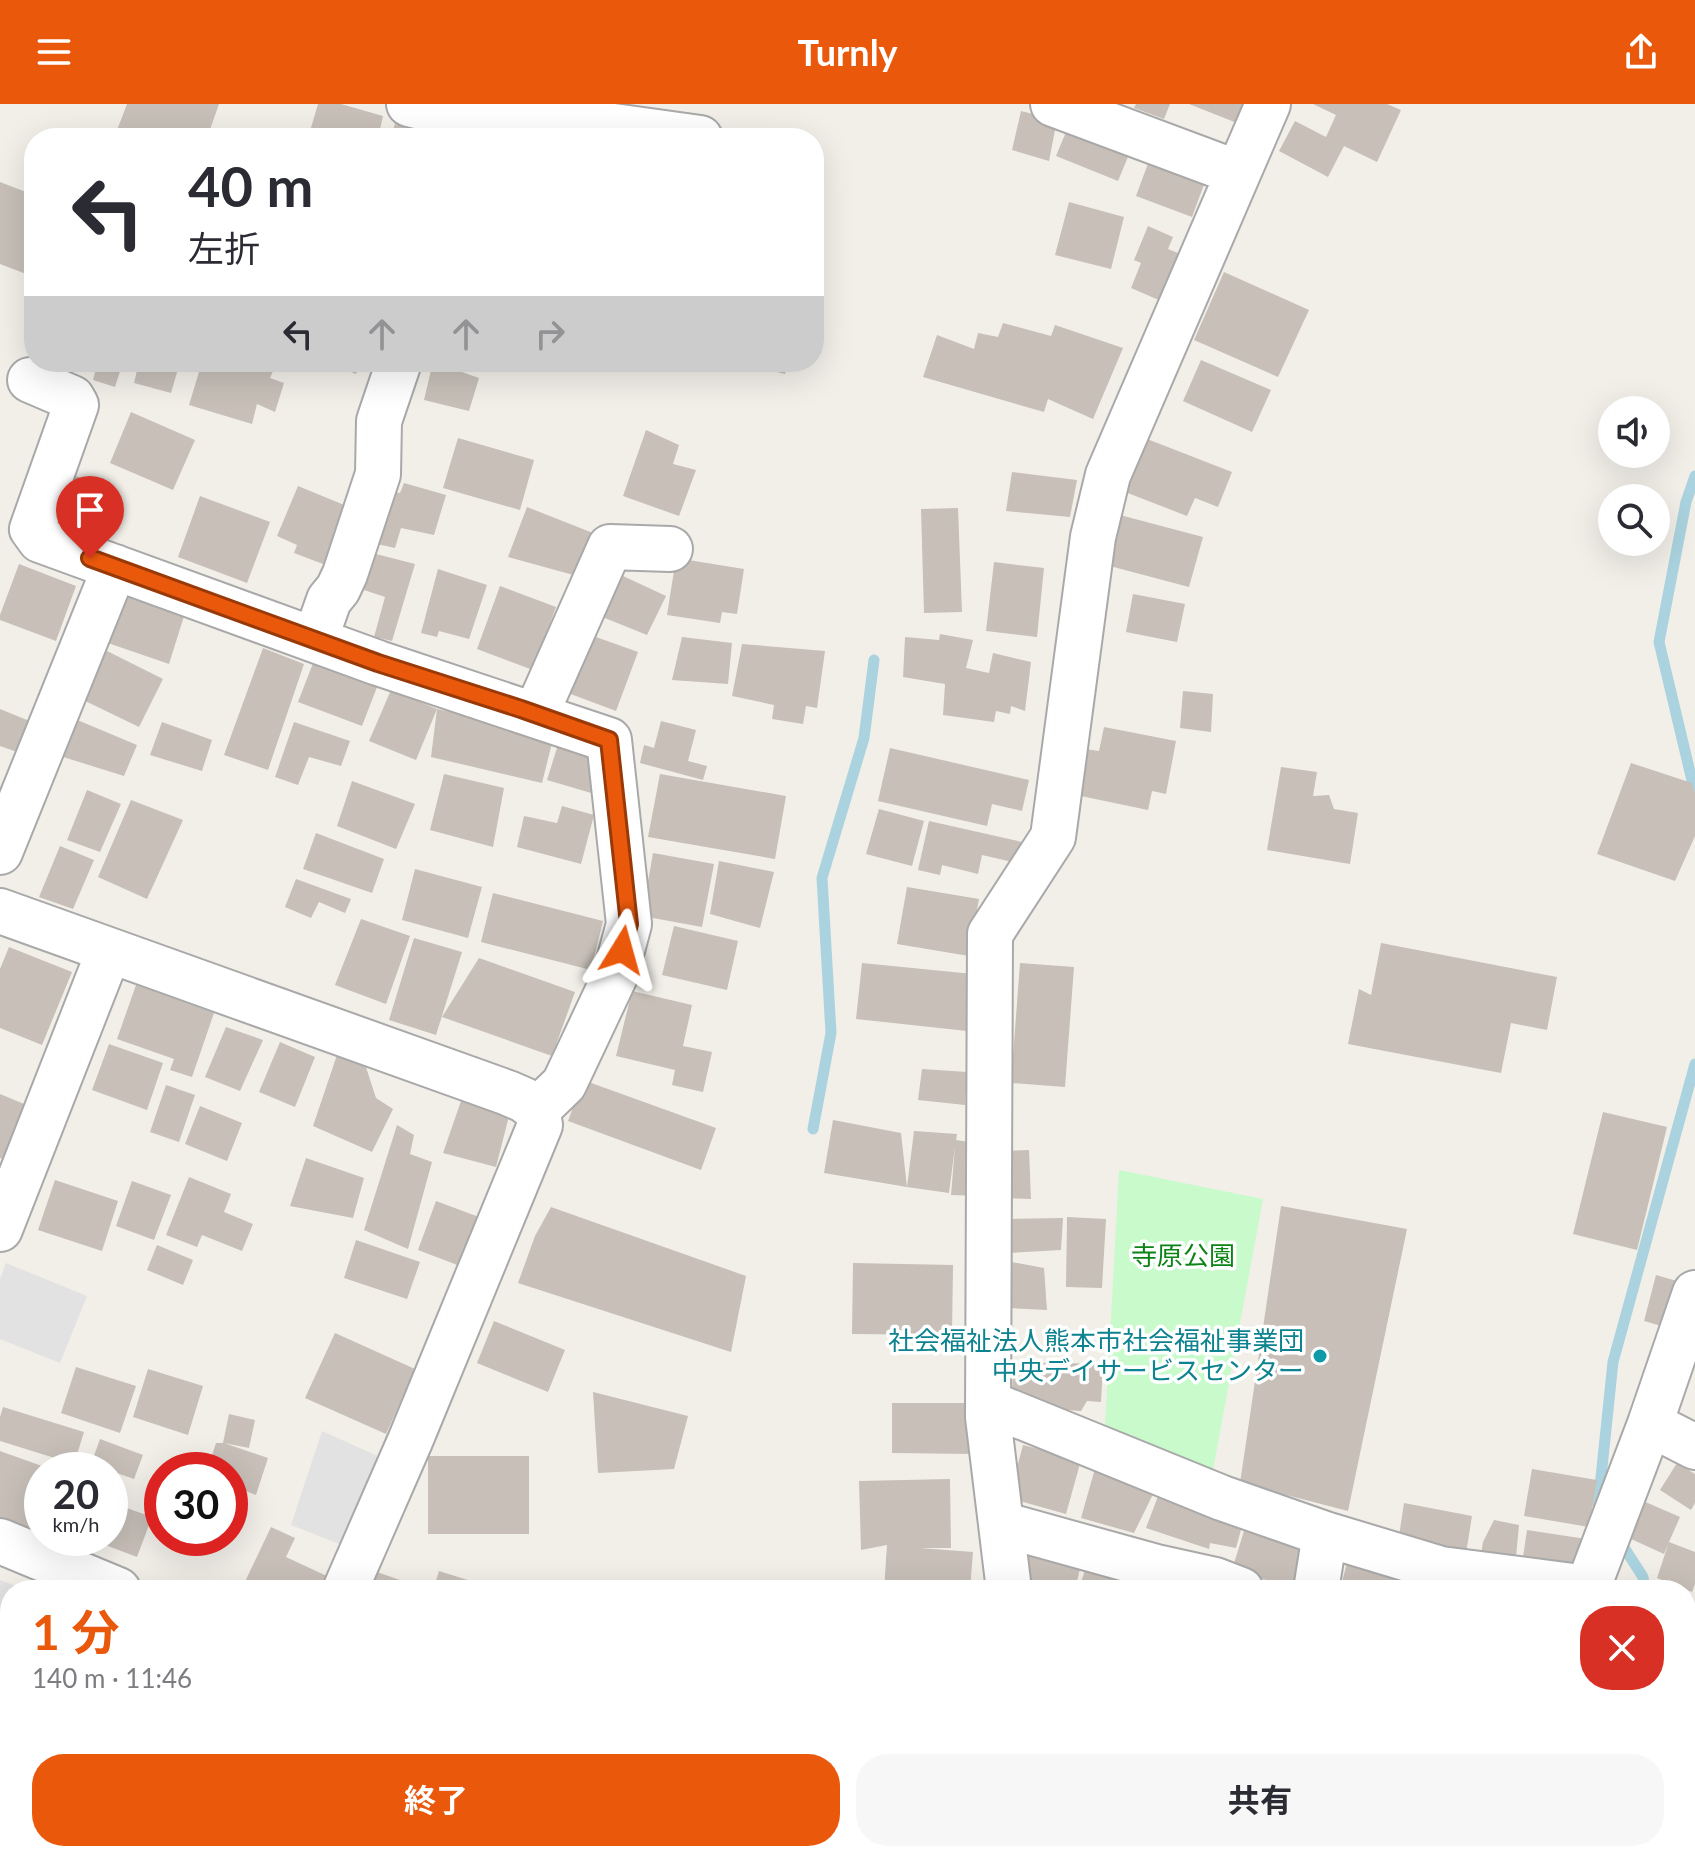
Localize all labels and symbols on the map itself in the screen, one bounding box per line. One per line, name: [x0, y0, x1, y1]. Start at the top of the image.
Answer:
pin: [56, 476, 124, 558]
position arrow: [580, 908, 664, 992]
park label: 寺原公園: [1131, 1239, 1235, 1271]
place label: 社会福祉法人熊本市社会福祉事業団 中央デイサービスセンター: [888, 1324, 1304, 1386]
marker: 社会福祉法人熊本市社会福祉事業団 中央デイサービスセンター: [1311, 1347, 1329, 1365]
speed limit sign: 30: [144, 1452, 248, 1556]

